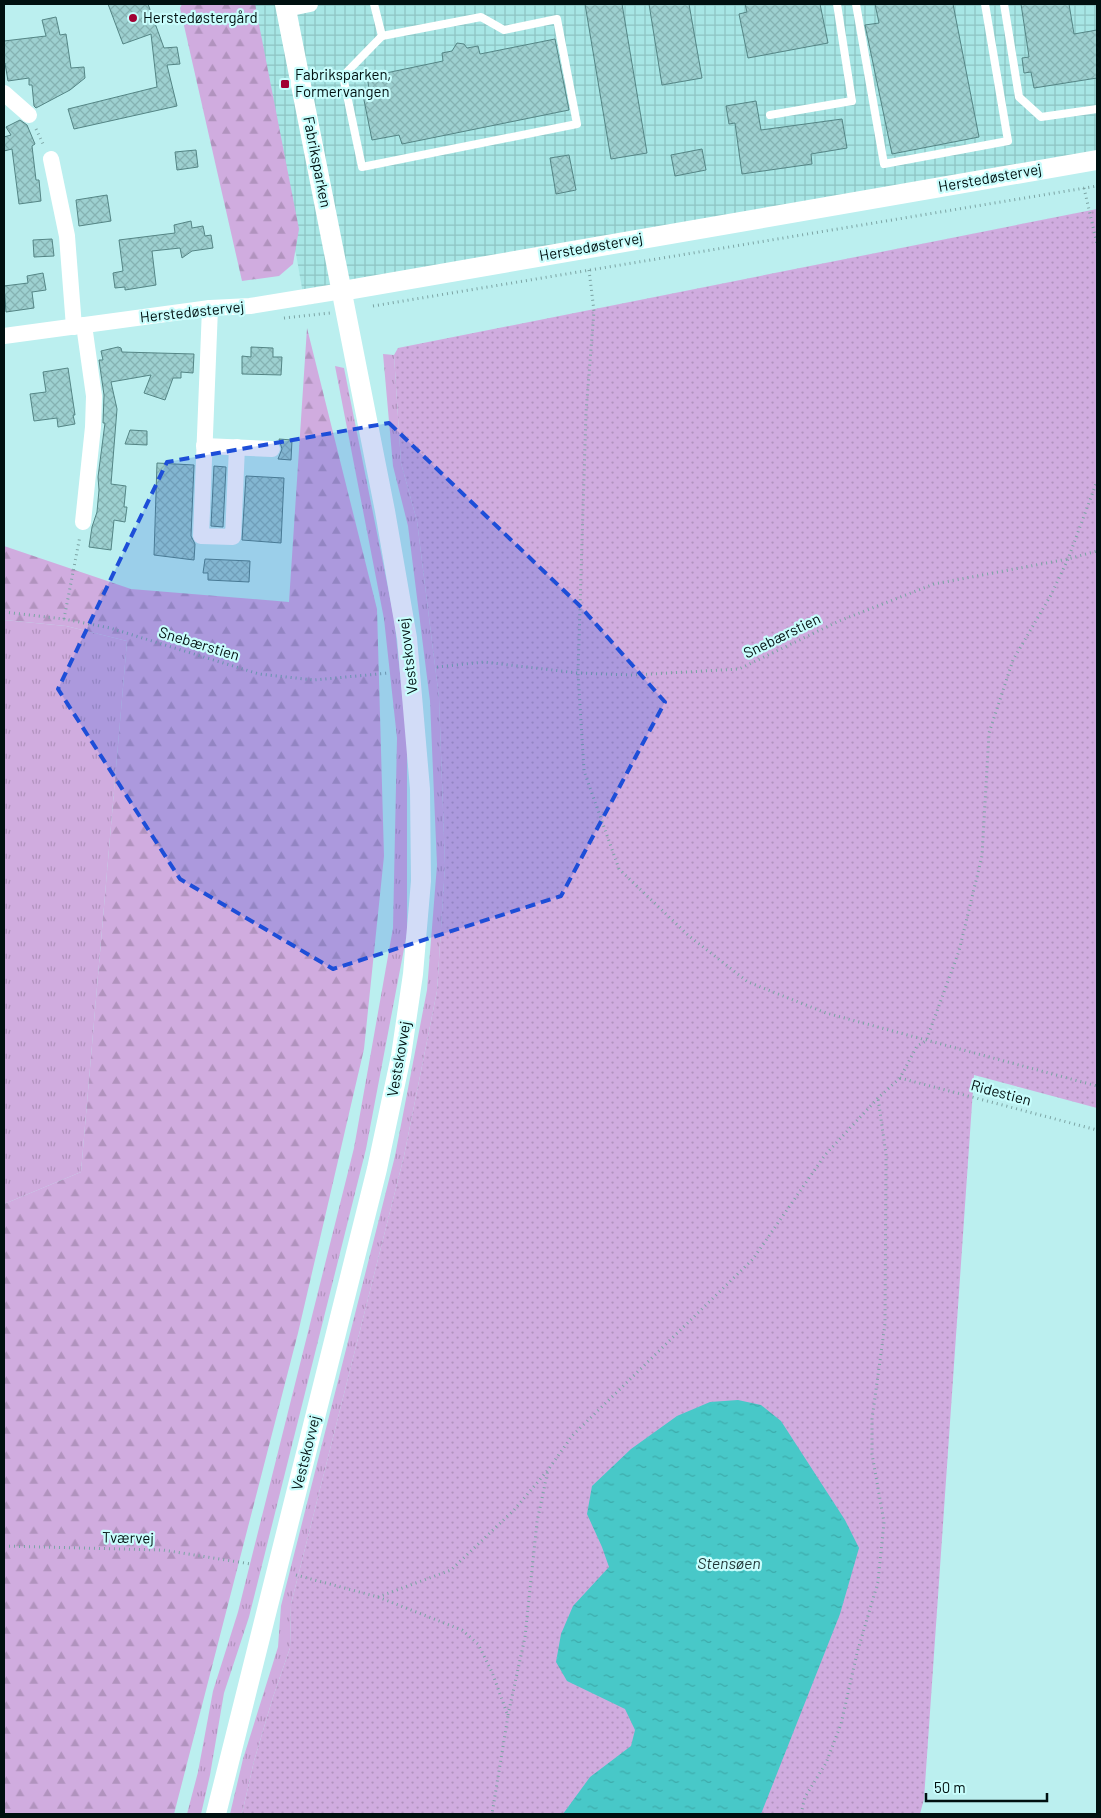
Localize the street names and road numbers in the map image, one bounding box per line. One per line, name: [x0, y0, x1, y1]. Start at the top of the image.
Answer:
street label: Fabriksparken: [300, 115, 336, 209]
street label: Herstedøstervej: [937, 159, 1043, 195]
street label: Herstedøstervej: [538, 228, 644, 264]
street label: Herstedøstervej: [139, 297, 245, 325]
street label: Snebærstien: [740, 609, 823, 661]
street label: Vestskovvej: [393, 617, 421, 695]
street label: Snebærstien: [157, 622, 242, 664]
street label: Vestskovvej: [383, 1020, 414, 1098]
street label: Ridestien: [969, 1075, 1033, 1109]
street label: Vestskovvej: [287, 1413, 323, 1492]
street label: Tværvej: [102, 1528, 154, 1546]

